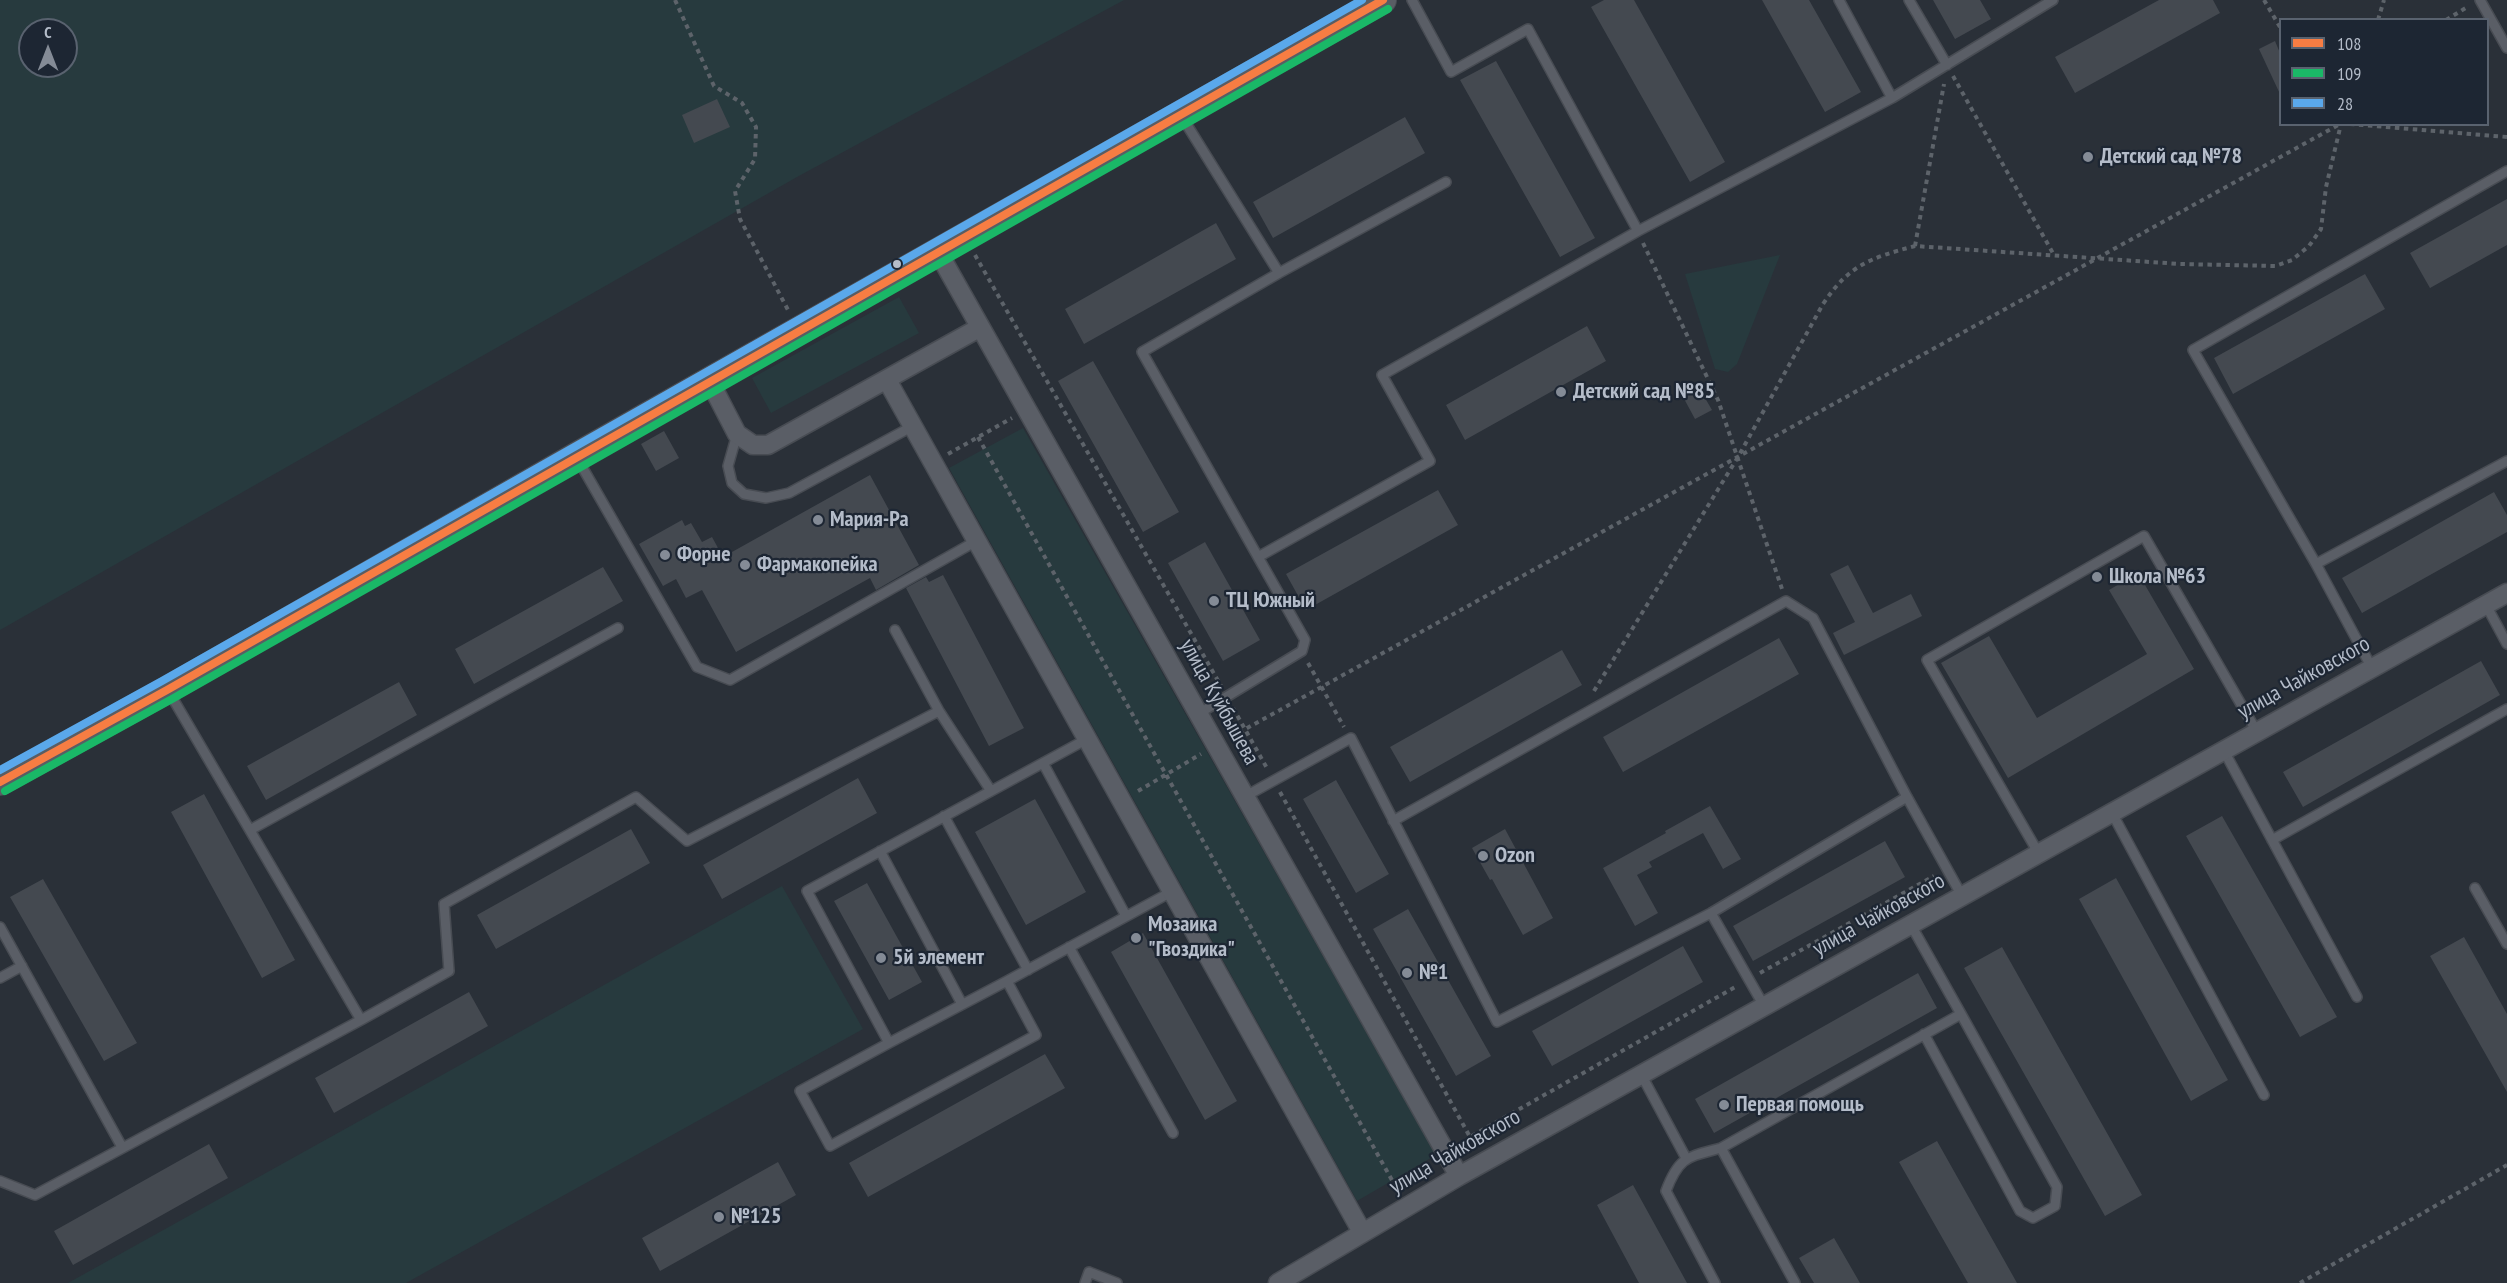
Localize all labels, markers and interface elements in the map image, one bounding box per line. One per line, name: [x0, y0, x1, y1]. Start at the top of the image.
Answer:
north arrow: [18, 18, 78, 78]
legend: [2279, 18, 2489, 126]
text: С: [44, 22, 52, 42]
text: 108: [2337, 32, 2361, 55]
text: 109: [2337, 62, 2361, 85]
text: 28: [2337, 92, 2353, 115]
place label: Детский сад №78: [2100, 144, 2242, 170]
marker: Детский сад №78: [2081, 150, 2095, 164]
unlabelled marker: [891, 258, 903, 270]
place label: Детский сад №85: [1573, 379, 1715, 405]
marker: Детский сад №85: [1554, 385, 1568, 399]
place label: Мария-Ра: [830, 507, 908, 533]
marker: Мария-Ра: [811, 513, 825, 527]
place label: Форне: [677, 542, 731, 568]
marker: Форне: [658, 548, 672, 562]
place label: Фармакопейка: [757, 552, 878, 578]
marker: Фармакопейка: [738, 558, 752, 572]
place label: Школа №63: [2109, 564, 2206, 590]
marker: Школа №63: [2090, 570, 2104, 584]
place label: ТЦ Южный: [1226, 588, 1315, 614]
marker: ТЦ Южный: [1207, 594, 1221, 608]
street label: улица Чайковского: [2233, 631, 2375, 725]
street label: улица Куйбышева: [1174, 635, 1264, 769]
place label: Ozon: [1495, 843, 1535, 869]
marker: Ozon: [1476, 849, 1490, 863]
street label: улица Чайковского: [1808, 868, 1950, 962]
place label: Мозаика "Гвоздика": [1148, 912, 1235, 963]
marker: Мозаика "Гвоздика": [1129, 931, 1143, 945]
place label: 5й элемент: [893, 945, 984, 971]
marker: 5й элемент: [874, 951, 888, 965]
place label: №1: [1419, 960, 1448, 986]
marker: №1: [1400, 966, 1414, 980]
place label: Первая помощь: [1736, 1092, 1864, 1118]
marker: Первая помощь: [1717, 1098, 1731, 1112]
street label: улица Чайковского: [1385, 1104, 1525, 1200]
place label: №125: [731, 1204, 781, 1230]
marker: №125: [712, 1210, 726, 1224]

